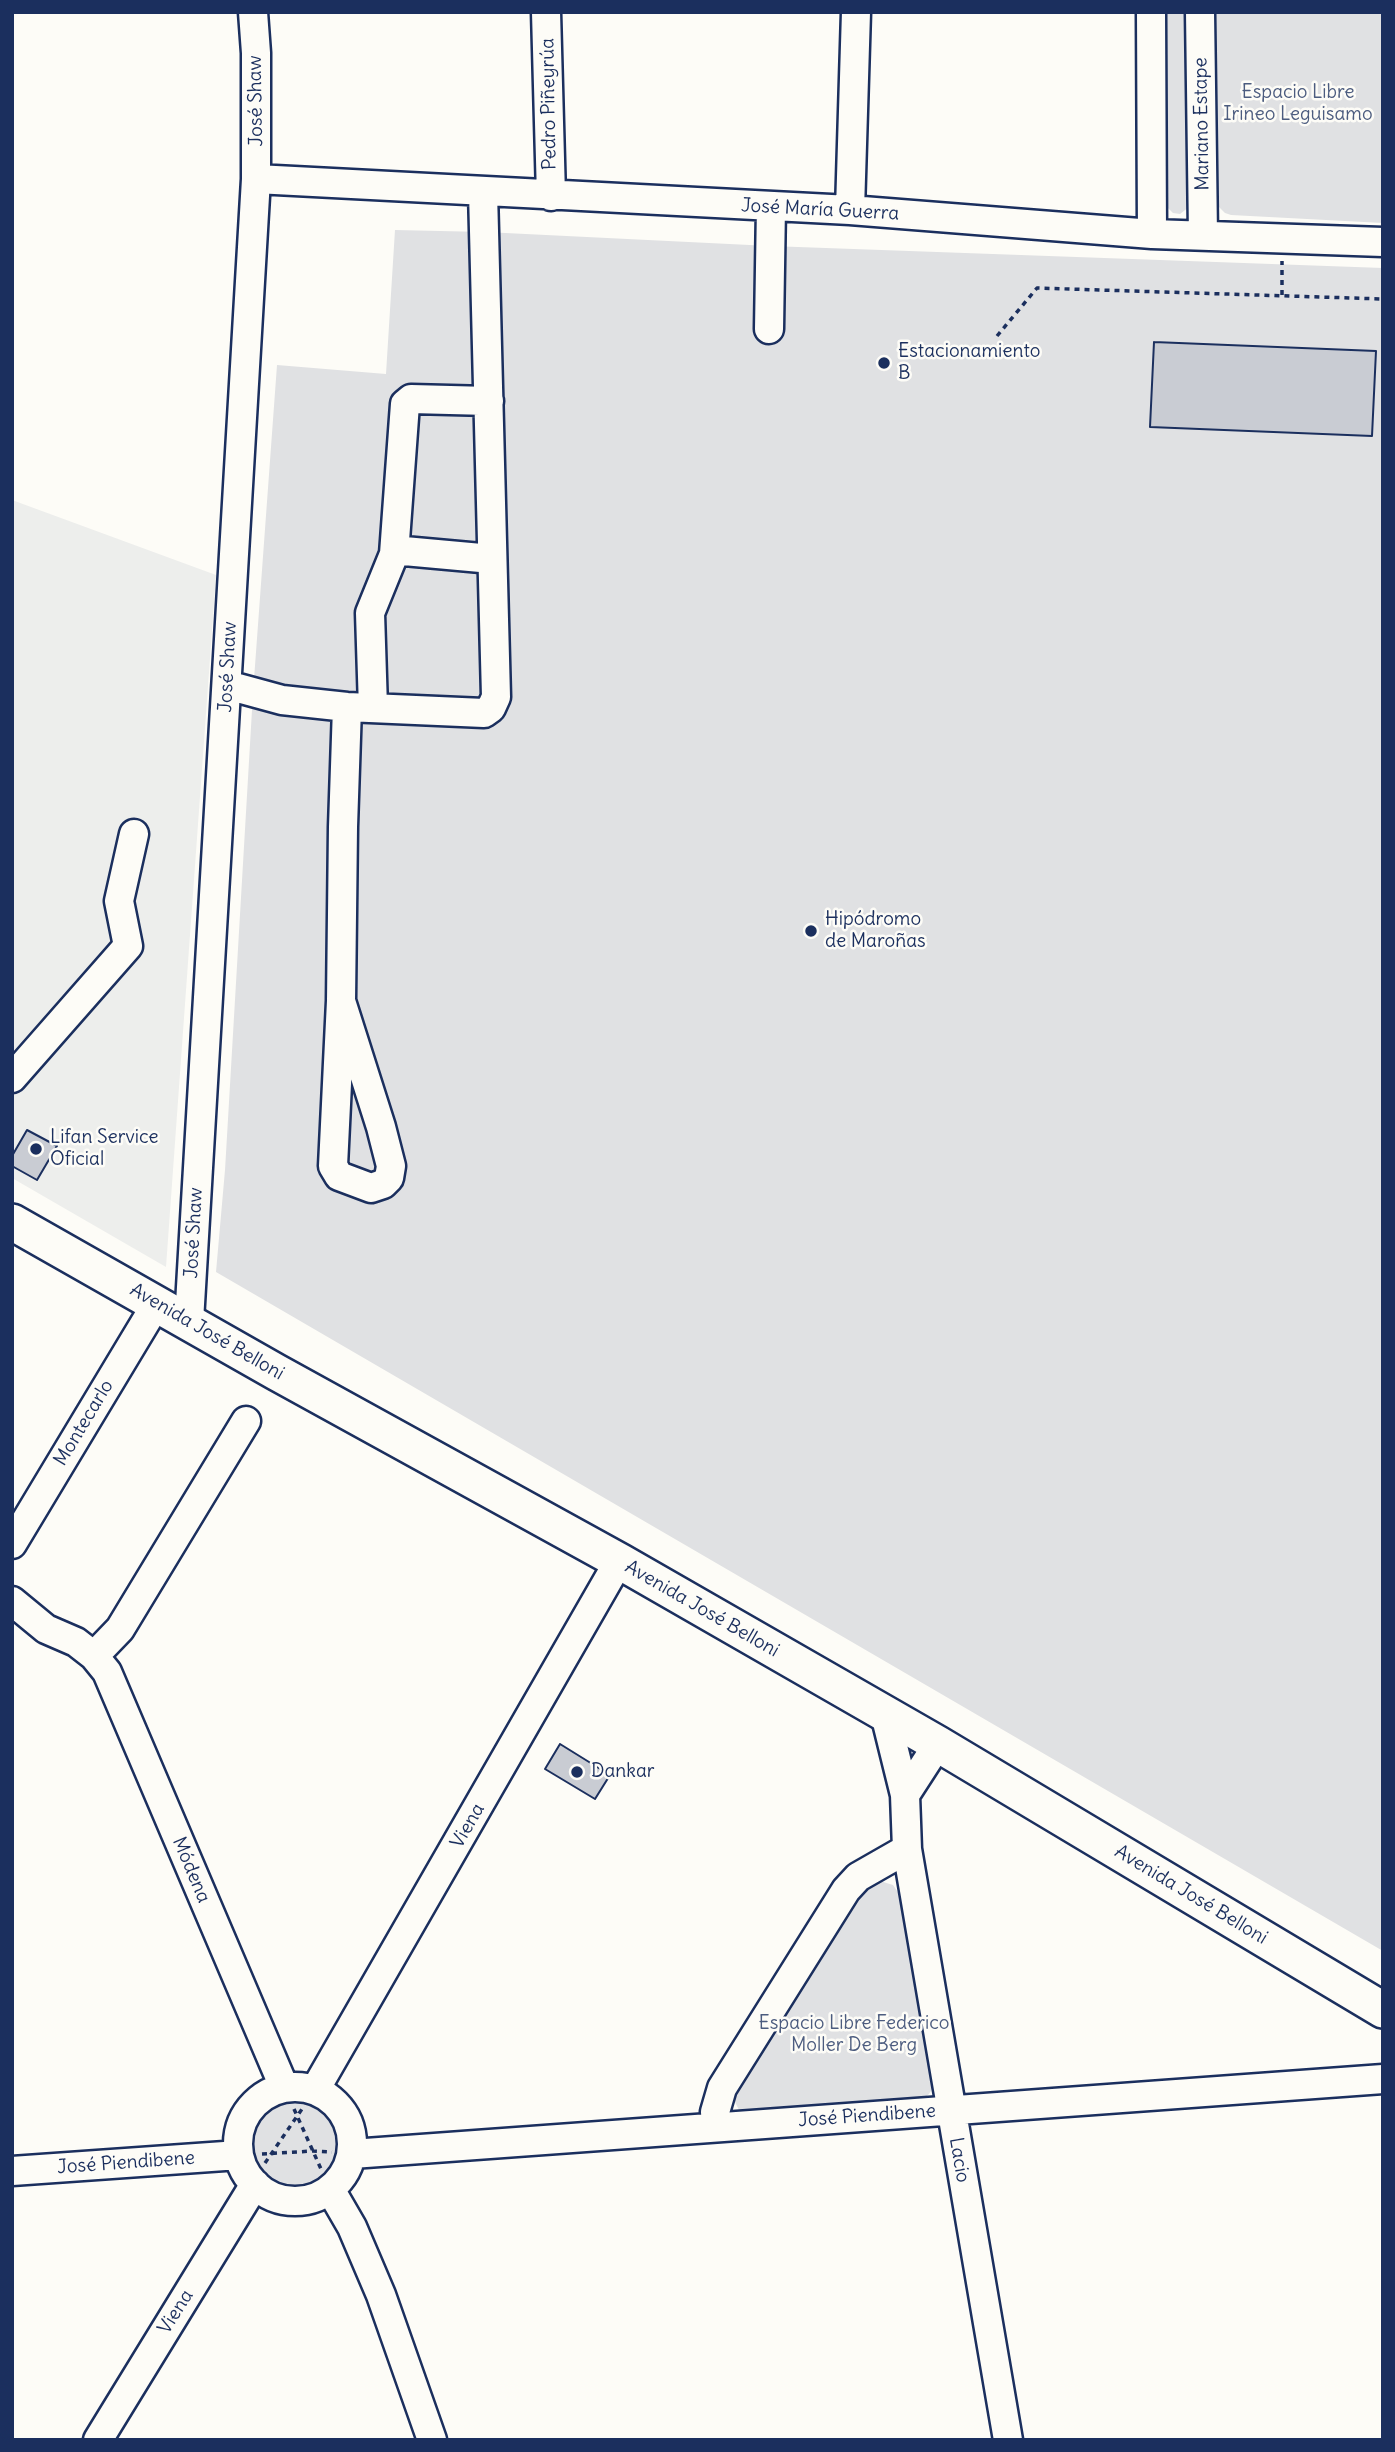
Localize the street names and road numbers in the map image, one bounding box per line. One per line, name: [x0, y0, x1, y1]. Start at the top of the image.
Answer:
street label: Pedro Piñeyrúa: [536, 38, 562, 170]
street label: José Shaw: [244, 55, 268, 147]
street label: Mariano Estape: [1189, 57, 1215, 191]
street label: José María Guerra: [740, 194, 900, 226]
street label: José Shaw: [214, 621, 242, 713]
street label: José Shaw: [180, 1187, 208, 1279]
street label: Avenida José Belloni: [126, 1279, 288, 1385]
street label: Montecarlo: [49, 1376, 119, 1470]
street label: Avenida José Belloni: [621, 1556, 783, 1662]
street label: Viena: [446, 1799, 490, 1853]
street label: Módena: [167, 1834, 215, 1906]
street label: Avenida José Belloni: [1110, 1840, 1272, 1950]
street label: José Piendibene: [797, 2100, 937, 2132]
street label: Lacio: [944, 2136, 974, 2184]
street label: José Piendibene: [56, 2147, 196, 2179]
street label: Viena: [154, 2286, 198, 2338]

